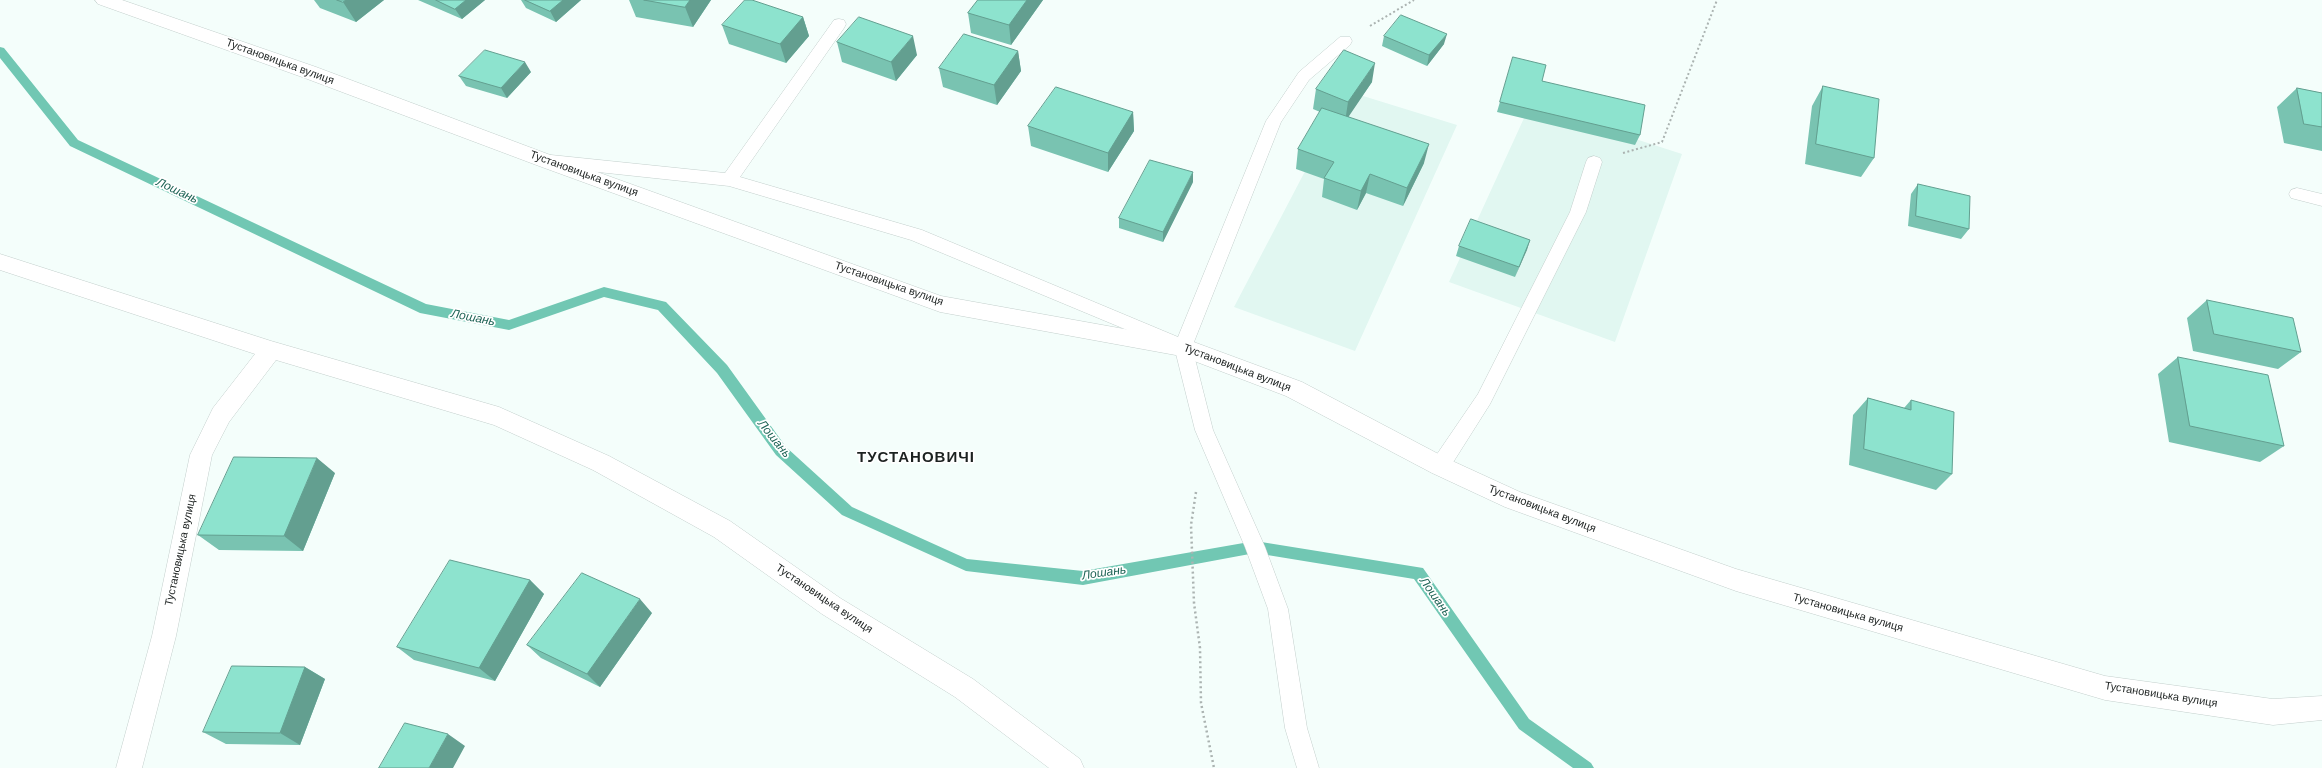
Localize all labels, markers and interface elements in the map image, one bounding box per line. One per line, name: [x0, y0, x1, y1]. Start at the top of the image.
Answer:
street label: Тустановицька вулиця: [224, 36, 336, 88]
street label: Тустановицька вулиця: [528, 148, 640, 200]
water label: Лошань: [154, 175, 200, 207]
street label: Тустановицька вулиця: [833, 259, 945, 309]
water label: Лошань: [450, 307, 496, 329]
street label: Тустановицька вулиця: [1181, 341, 1293, 395]
water label: Лошань: [754, 417, 794, 461]
district label: ТУСТАНОВИЧІ: [857, 449, 975, 467]
street label: Тустановицька вулиця: [1486, 482, 1598, 536]
street label: Тустановицька вулиця: [163, 493, 199, 607]
street label: Тустановицька вулиця: [773, 562, 875, 636]
water label: Лошань: [1081, 563, 1127, 583]
water label: Лошань: [1416, 575, 1454, 619]
street label: Тустановицька вулиця: [1791, 591, 1905, 635]
street label: Тустановицька вулиця: [2104, 680, 2218, 710]

